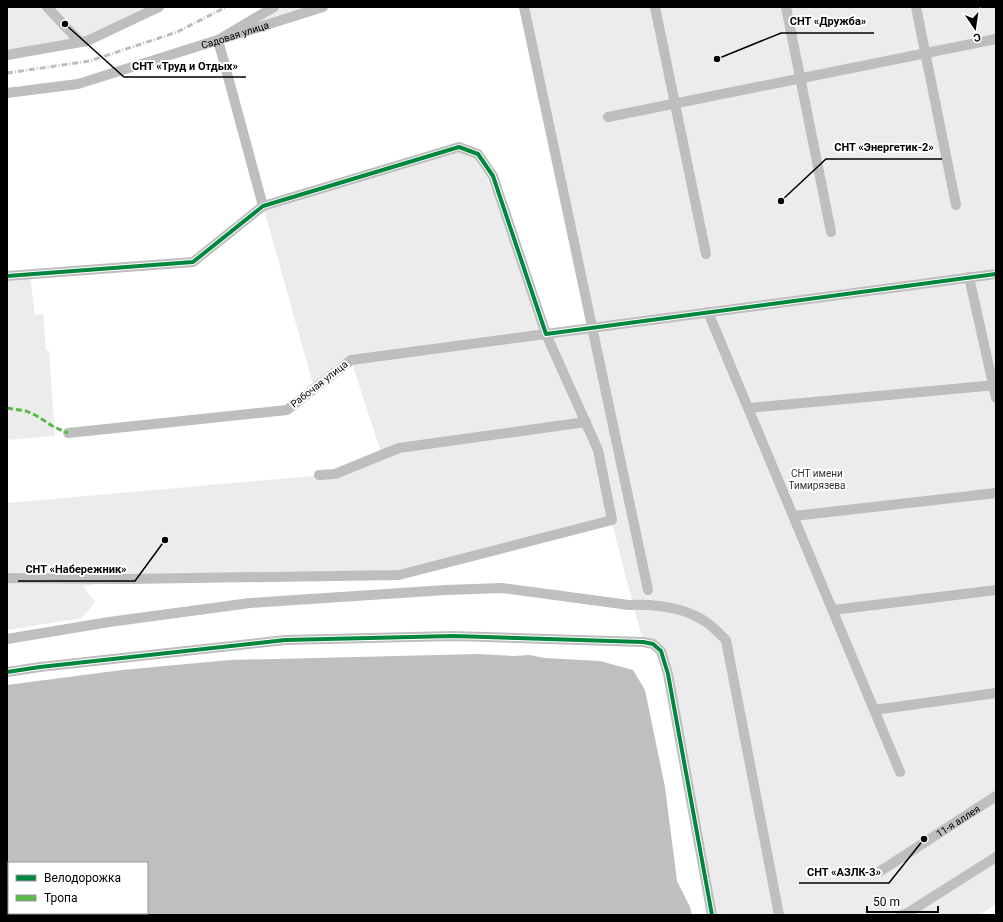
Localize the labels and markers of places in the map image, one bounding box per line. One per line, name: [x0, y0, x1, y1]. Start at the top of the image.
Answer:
callout: СНТ «Дружба»: [781, 10, 874, 33]
callout: СНТ «Труд и Отдых»: [124, 54, 246, 77]
callout: СНТ «Энергетик-2»: [826, 136, 942, 159]
callout: СНТ «Набережник»: [18, 558, 135, 581]
callout: СНТ «АЗЛК-3»: [799, 860, 889, 883]

